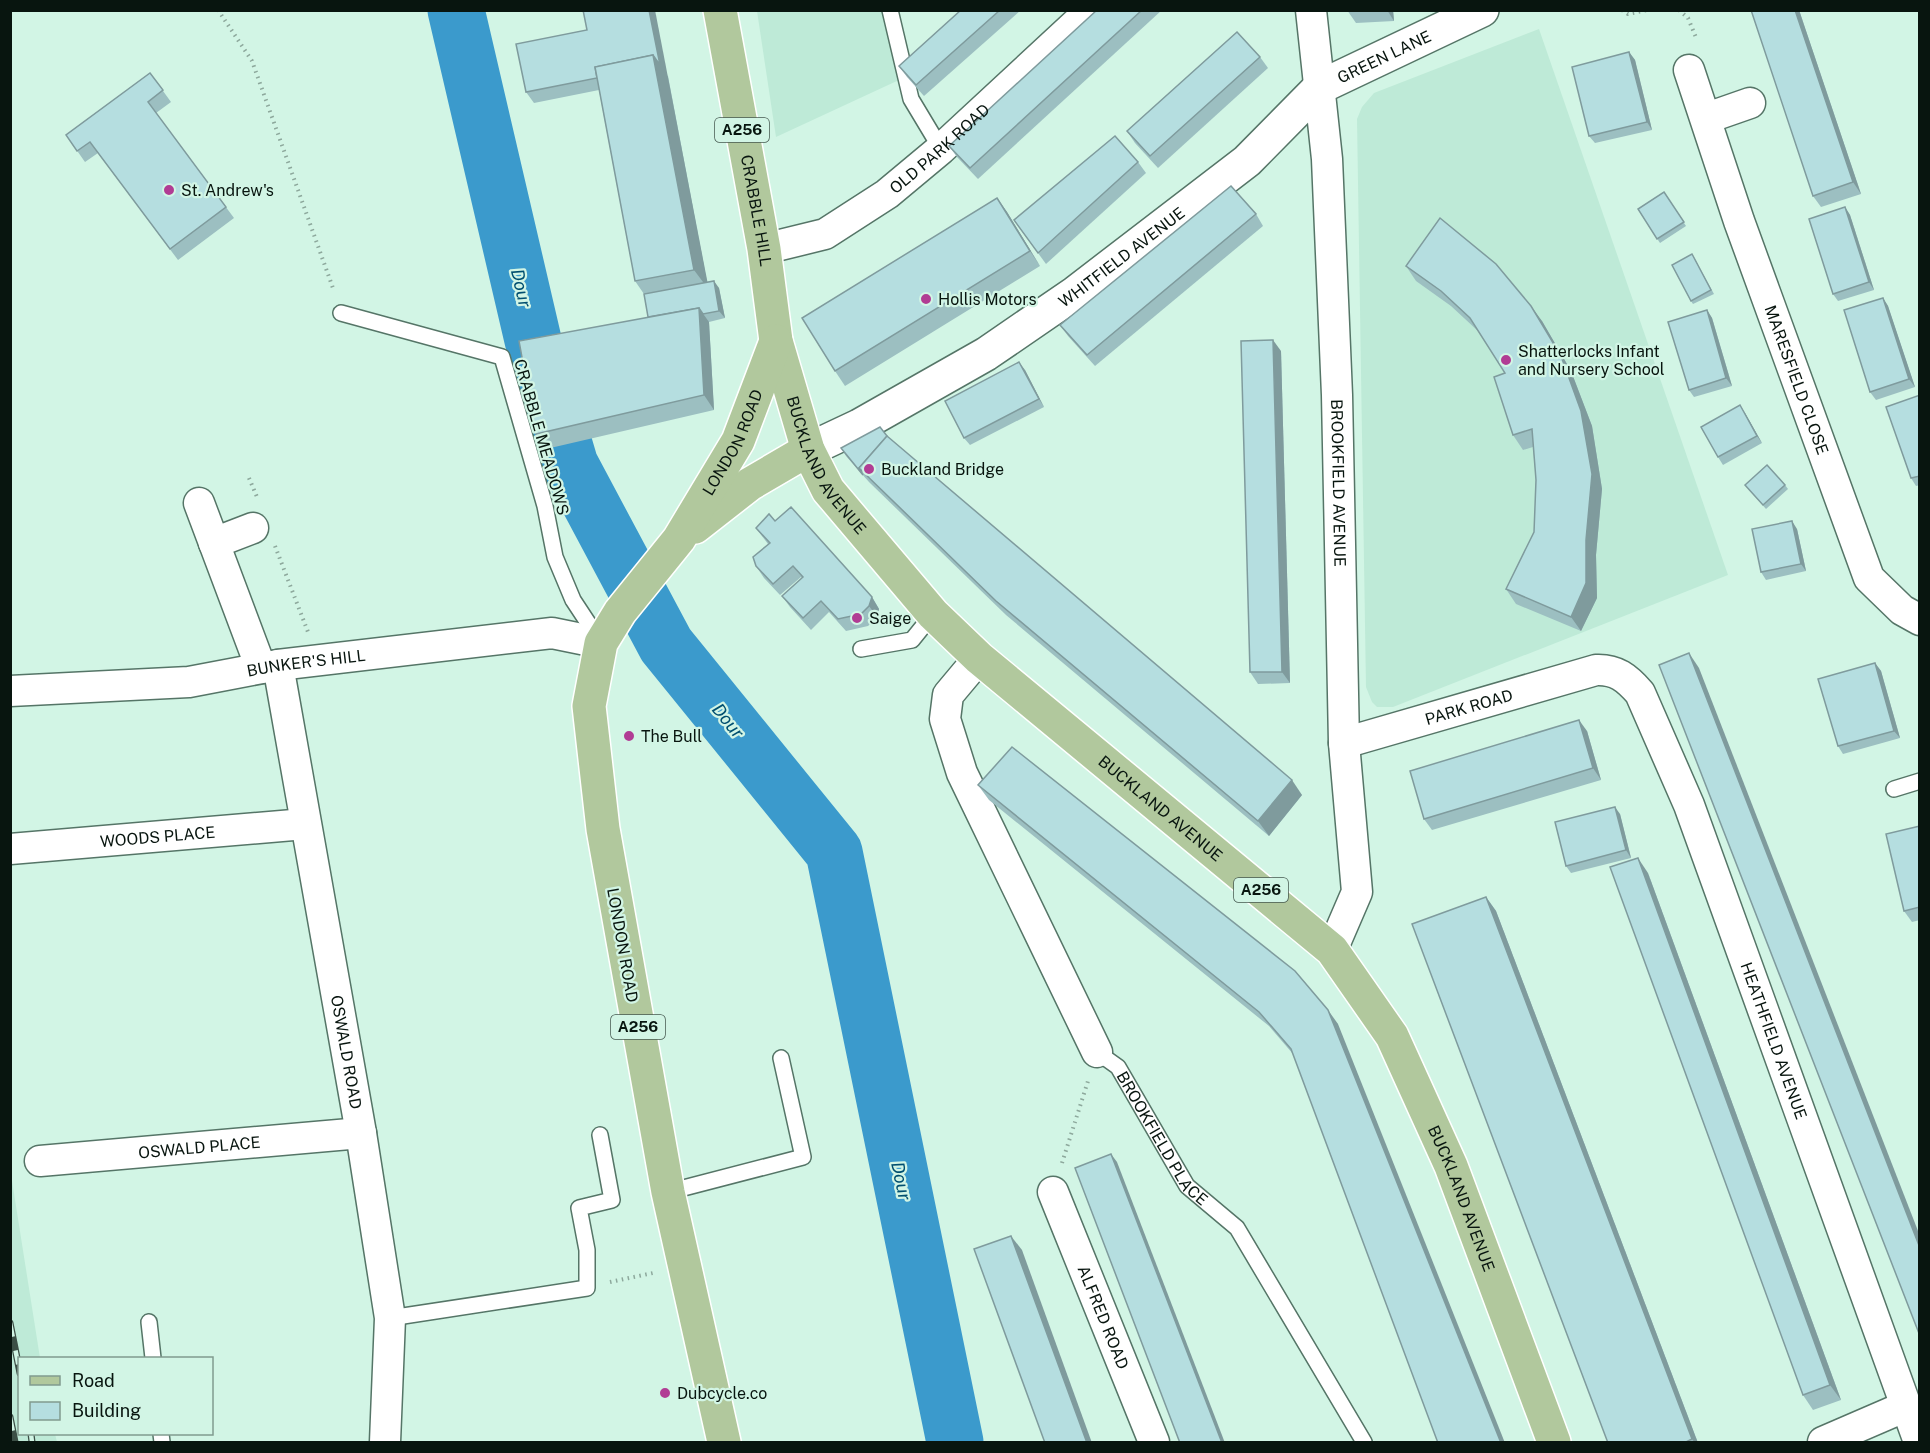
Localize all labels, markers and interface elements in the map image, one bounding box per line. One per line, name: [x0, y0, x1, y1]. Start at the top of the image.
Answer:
street label: GREEN LANE: [1334, 27, 1434, 87]
street label: OLD PARK ROAD: [886, 100, 994, 198]
road number: A256: [715, 118, 769, 142]
street label: CRABBLE HILL: [737, 153, 775, 268]
place label: St. Andrew's: [181, 181, 274, 200]
marker: St. Andrew's: [162, 183, 176, 197]
street label: WHITFIELD AVENUE: [1055, 203, 1189, 311]
water label: Dour: [507, 267, 536, 309]
place label: Hollis Motors: [938, 290, 1037, 309]
marker: Hollis Motors: [919, 292, 933, 306]
street label: MARESFIELD CLOSE: [1760, 303, 1832, 457]
place label: Shatterlocks Infant and Nursery School: [1518, 342, 1665, 379]
marker: Shatterlocks Infant and Nursery School: [1499, 353, 1513, 367]
street label: CRABBLE MEADOWS: [510, 357, 573, 517]
street label: LONDON ROAD: [699, 387, 767, 499]
street label: BUCKLAND AVENUE: [783, 394, 870, 538]
street label: BROOKFIELD AVENUE: [1327, 399, 1349, 567]
place label: Buckland Bridge: [881, 460, 1004, 479]
marker: Buckland Bridge: [862, 462, 876, 476]
place label: Saige: [869, 609, 911, 628]
marker: Saige: [850, 611, 864, 625]
street label: BUNKER'S HILL: [245, 646, 367, 681]
street label: PARK ROAD: [1423, 686, 1515, 729]
water label: Dour: [708, 699, 749, 743]
place label: The Bull: [641, 727, 702, 746]
marker: The Bull: [622, 729, 636, 743]
street label: BUCKLAND AVENUE: [1094, 752, 1226, 865]
street label: WOODS PLACE: [99, 823, 216, 851]
road number: A256: [1234, 878, 1288, 902]
street label: LONDON ROAD: [603, 886, 642, 1004]
street label: HEATHFIELD AVENUE: [1737, 960, 1811, 1122]
street label: OSWALD ROAD: [327, 994, 366, 1111]
road number: A256: [611, 1015, 665, 1039]
street label: BROOKFIELD PLACE: [1113, 1068, 1212, 1209]
street label: BUCKLAND AVENUE: [1424, 1123, 1498, 1274]
street label: OSWALD PLACE: [138, 1133, 261, 1162]
water label: Dour: [887, 1160, 916, 1202]
street label: ALFRED ROAD: [1074, 1263, 1133, 1372]
legend: [18, 1357, 213, 1435]
text: Road: [72, 1370, 115, 1391]
place label: Dubcycle.co: [677, 1384, 767, 1403]
marker: Dubcycle.co: [658, 1386, 672, 1400]
text: Building: [72, 1400, 141, 1421]

